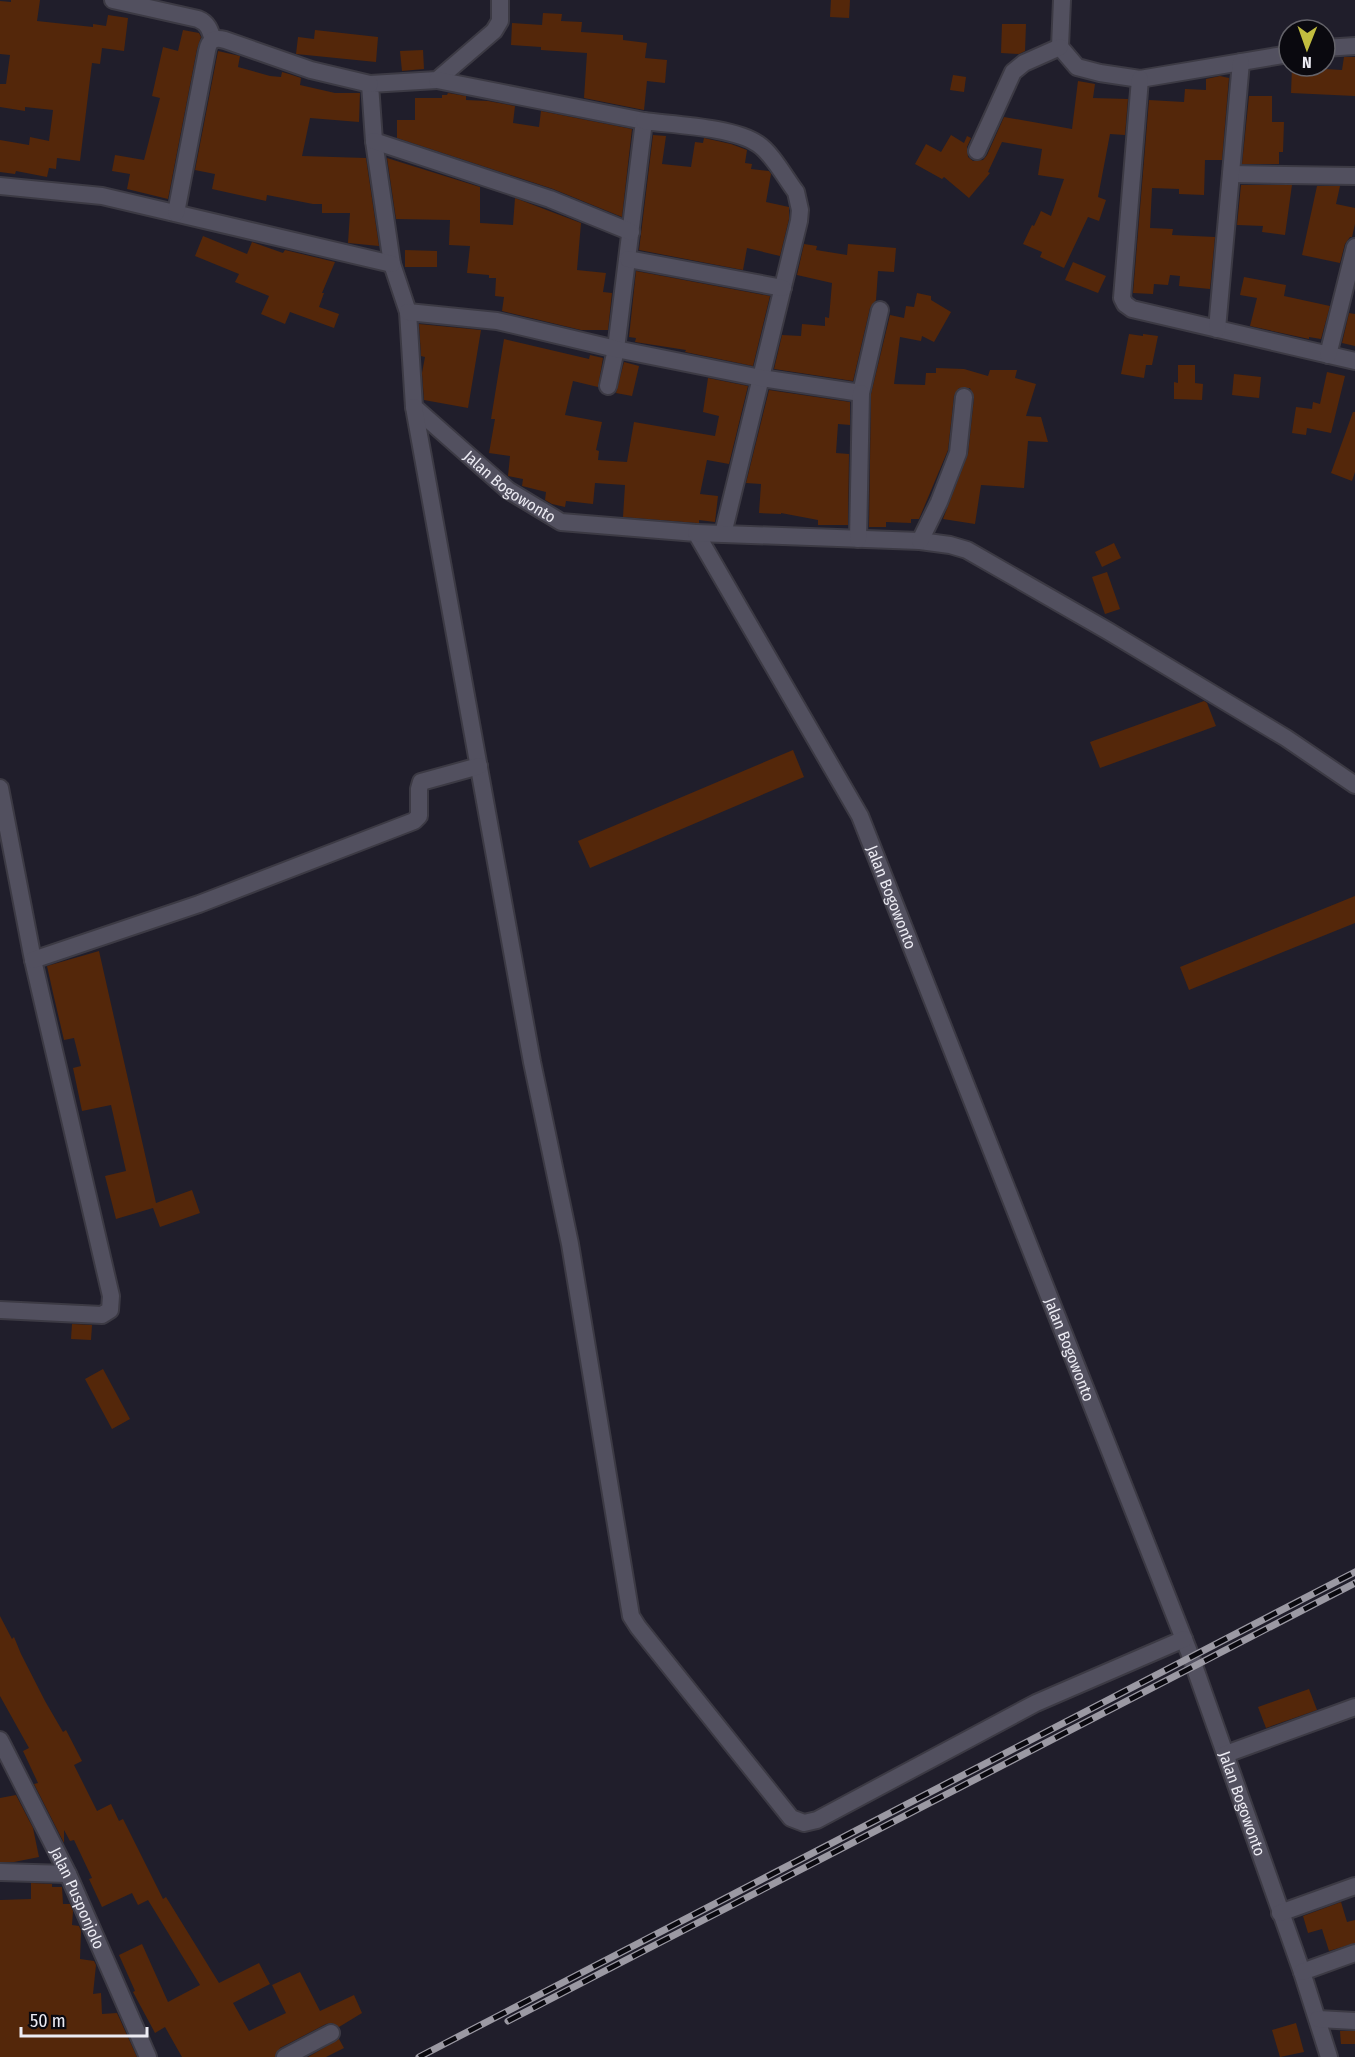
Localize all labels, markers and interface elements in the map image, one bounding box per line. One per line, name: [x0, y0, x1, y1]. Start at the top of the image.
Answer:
north arrow: [1277, 18, 1337, 78]
text: N: [1302, 53, 1312, 72]
street label: Jalan Bogowonto: [460, 446, 559, 527]
street label: Jalan Bogowonto: [862, 842, 920, 952]
street label: Jalan Bogowonto: [1040, 1295, 1098, 1404]
street label: Jalan Bogowonto: [1215, 1749, 1269, 1859]
street label: Jalan Pusponjolo: [46, 1844, 109, 1952]
scale bar: [21, 2000, 147, 2038]
text: 50 m: [30, 2010, 66, 2032]

